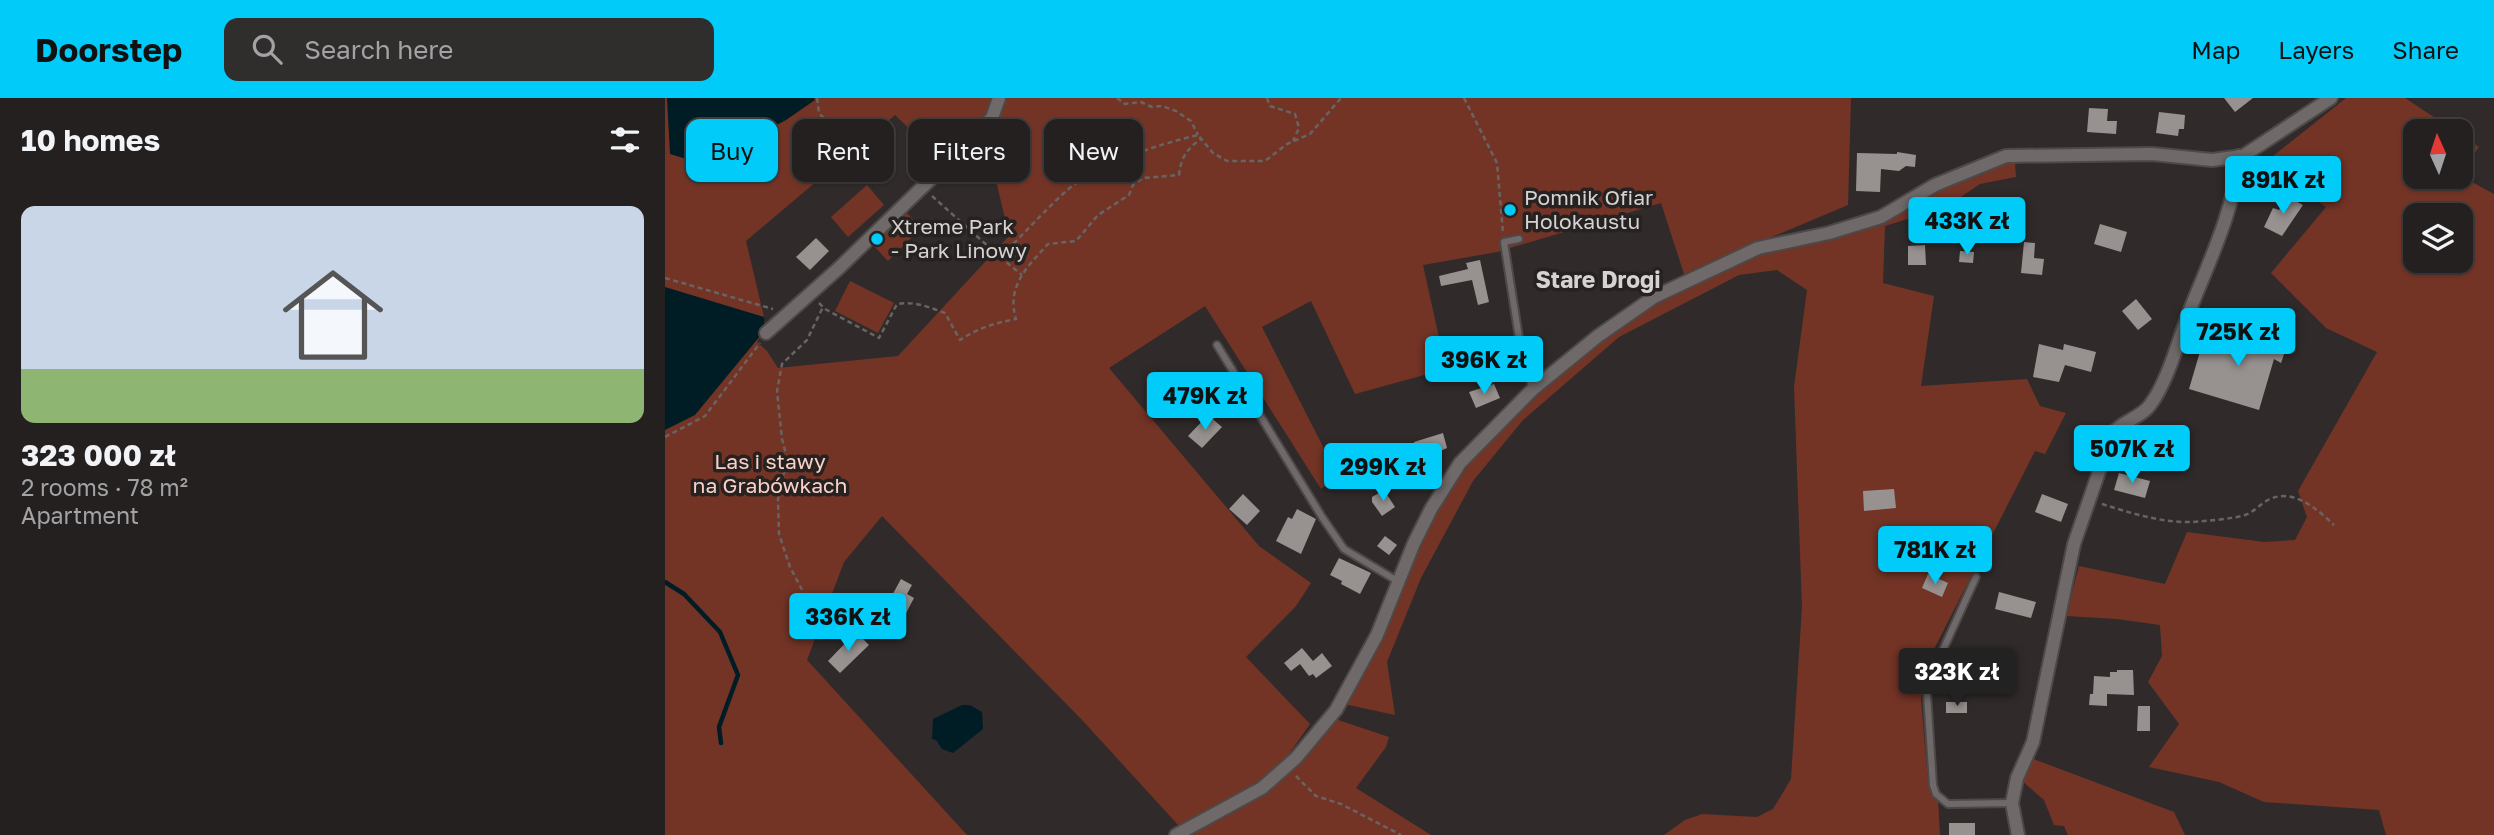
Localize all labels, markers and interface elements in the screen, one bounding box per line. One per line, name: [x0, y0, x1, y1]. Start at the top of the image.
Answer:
search box: [224, 18, 714, 81]
text: Doorstep: [35, 30, 182, 69]
icon: search: [248, 30, 286, 68]
text: Search here: [304, 34, 453, 65]
text: Map: [2191, 35, 2240, 64]
text: Layers: [2278, 35, 2354, 64]
text: Share: [2392, 35, 2459, 64]
chip: Buy: [686, 119, 778, 182]
chip: Rent: [792, 119, 894, 182]
chip: Filters: [908, 119, 1030, 182]
chip: New: [1044, 119, 1143, 182]
north arrow: [2403, 119, 2473, 189]
map controls: [2403, 119, 2473, 273]
icon: filters: [606, 121, 644, 159]
text: 10 homes: [21, 122, 160, 158]
pin: 891K zł: [2218, 156, 2348, 216]
text: 891K zł: [2241, 165, 2325, 193]
place label: Pomnik Ofiar Holokaustu: [1524, 184, 1653, 234]
pin: 433K zł: [1902, 198, 2032, 257]
marker: Pomnik Ofiar Holokaustu: [1502, 202, 1518, 218]
button: layers: [2403, 203, 2473, 273]
text: 433K zł: [1924, 206, 2010, 234]
place label: Xtreme Park - Park Linowy: [891, 213, 1027, 263]
marker: Xtreme Park - Park Linowy: [869, 231, 885, 247]
icon: home: [270, 252, 396, 378]
district label: Stare Drogi: [1536, 265, 1660, 293]
pin: 725K zł: [2173, 308, 2303, 368]
text: 725K zł: [2196, 317, 2280, 345]
pin: 396K zł: [1419, 336, 1549, 396]
text: 396K zł: [1441, 345, 1527, 373]
pin: 479K zł: [1140, 372, 1270, 432]
text: 479K zł: [1163, 381, 1247, 409]
pin: 507K zł: [2067, 426, 2197, 485]
text: 507K zł: [2090, 434, 2174, 462]
text: 323 000 zł: [21, 437, 176, 473]
pin: 299K zł: [1318, 444, 1448, 503]
park label: Las i stawy na Grabówkach: [693, 448, 847, 498]
text: 299K zł: [1340, 452, 1426, 480]
text: 2 rooms · 78 m²: [21, 473, 188, 501]
text: Apartment: [21, 501, 139, 529]
pin: 781K zł: [1870, 526, 2000, 586]
text: 781K zł: [1894, 535, 1976, 563]
pin: 336K zł: [783, 594, 913, 653]
text: 336K zł: [805, 602, 891, 630]
pin: 323K zł: [1892, 648, 2022, 708]
text: 323K zł: [1915, 657, 1999, 685]

